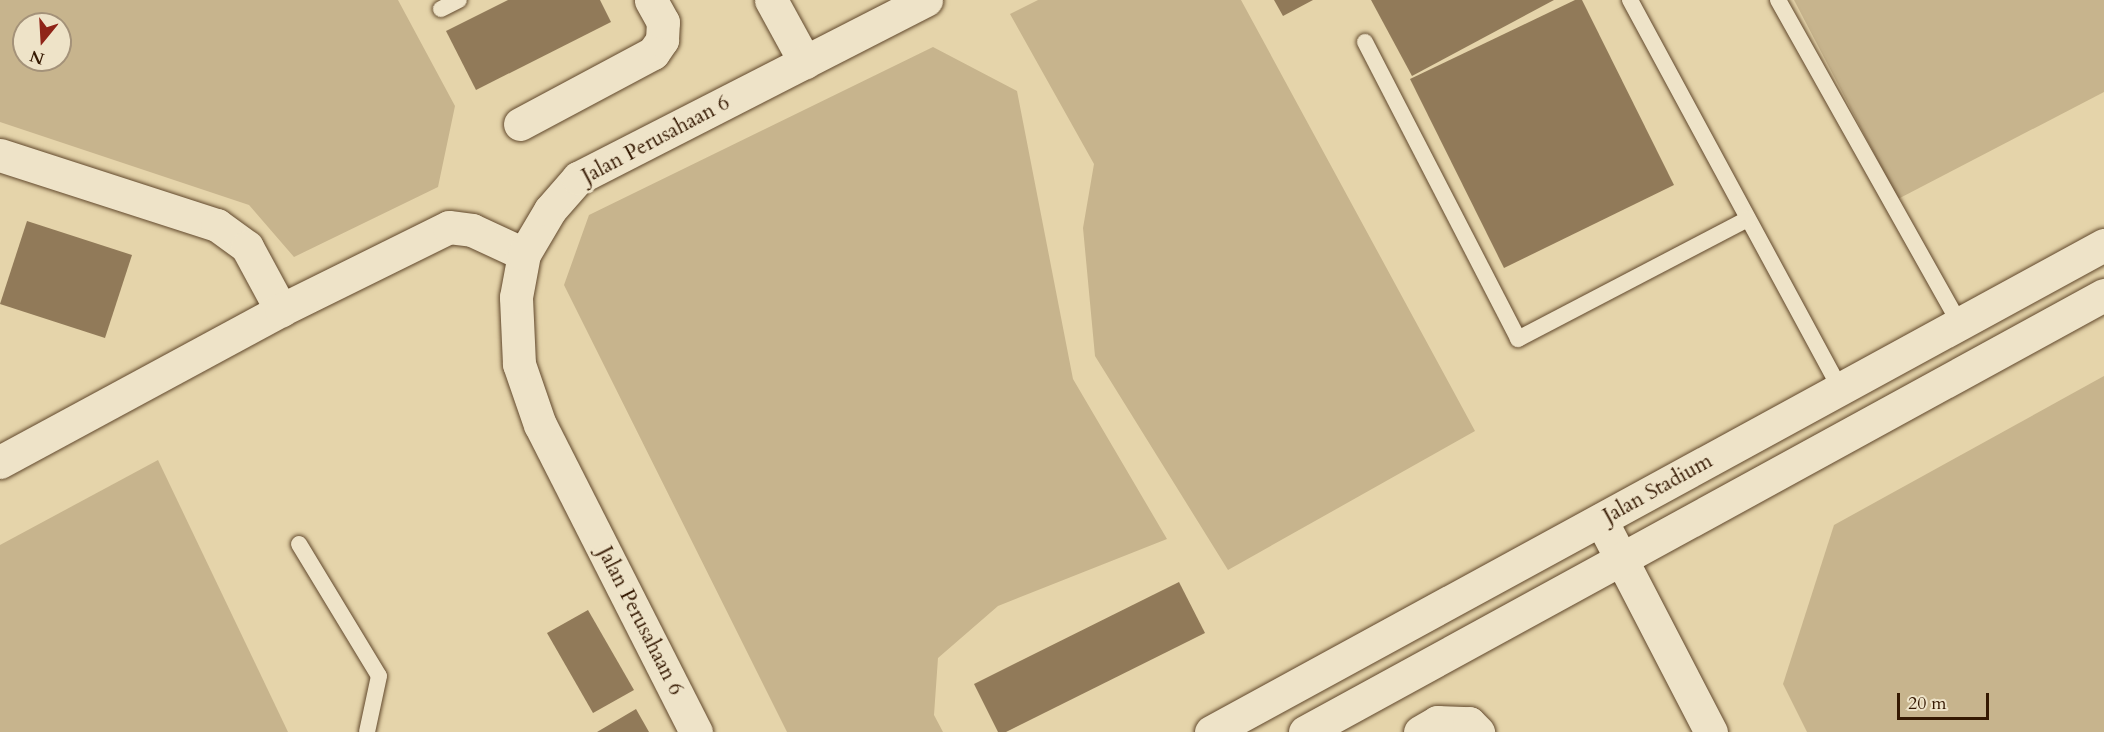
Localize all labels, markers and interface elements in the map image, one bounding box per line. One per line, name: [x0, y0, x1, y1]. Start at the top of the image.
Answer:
north arrow: [12, 12, 72, 72]
text: N: [27, 45, 47, 70]
street label: Jalan Perusahaan 6: [578, 91, 734, 189]
street label: Jalan Stadium: [1599, 449, 1717, 529]
street label: Jalan Perusahaan 6: [592, 542, 688, 700]
scale bar: [1900, 681, 1992, 719]
text: 20 m: [1908, 691, 1947, 716]

